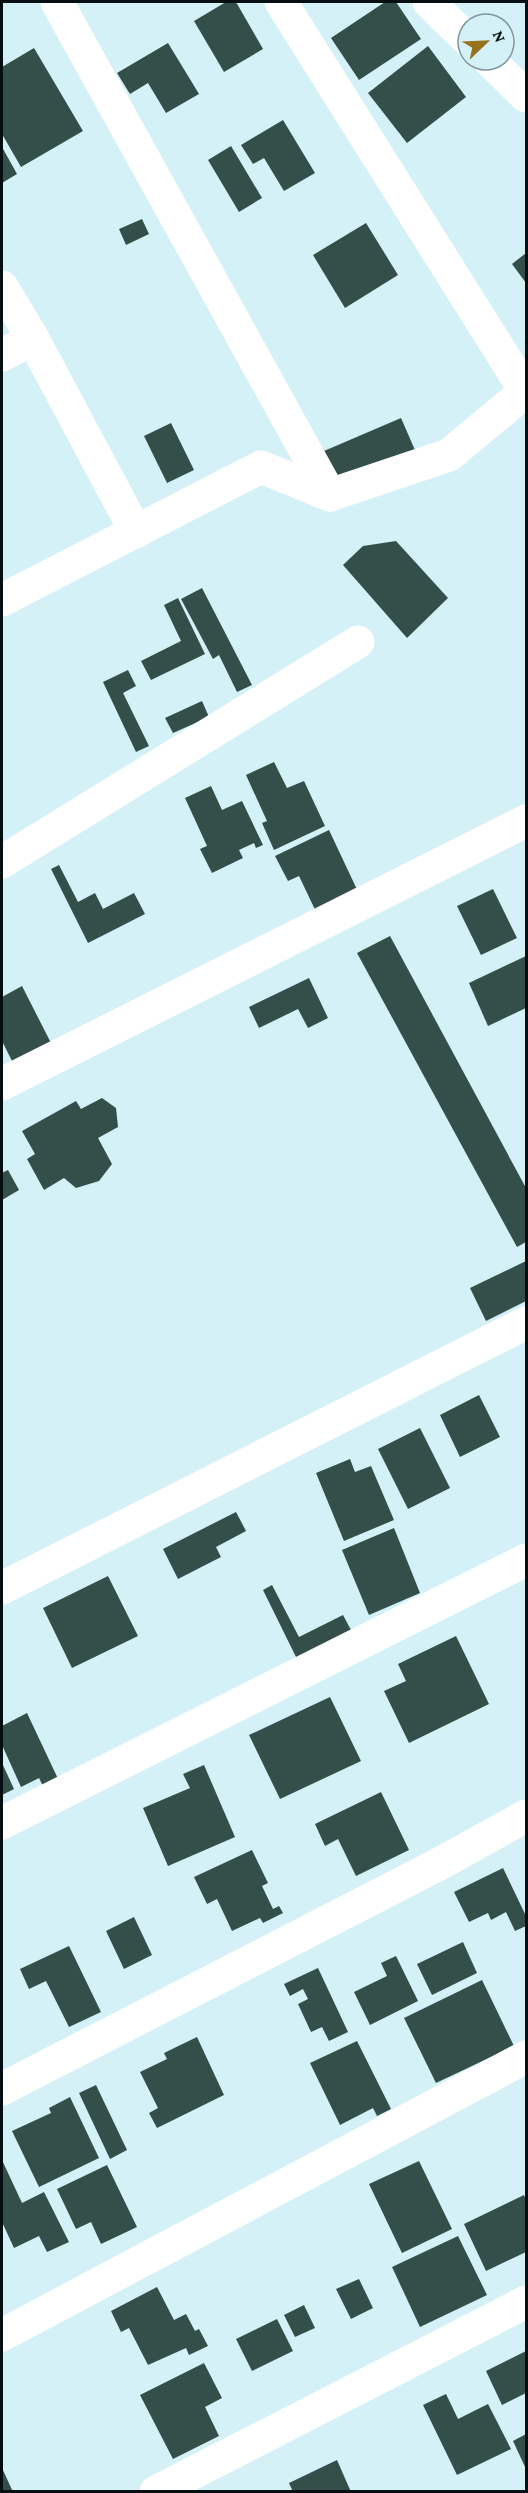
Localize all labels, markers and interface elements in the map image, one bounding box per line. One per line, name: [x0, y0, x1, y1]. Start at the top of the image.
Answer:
north arrow: [456, 12, 516, 72]
text: N: [489, 28, 509, 45]

